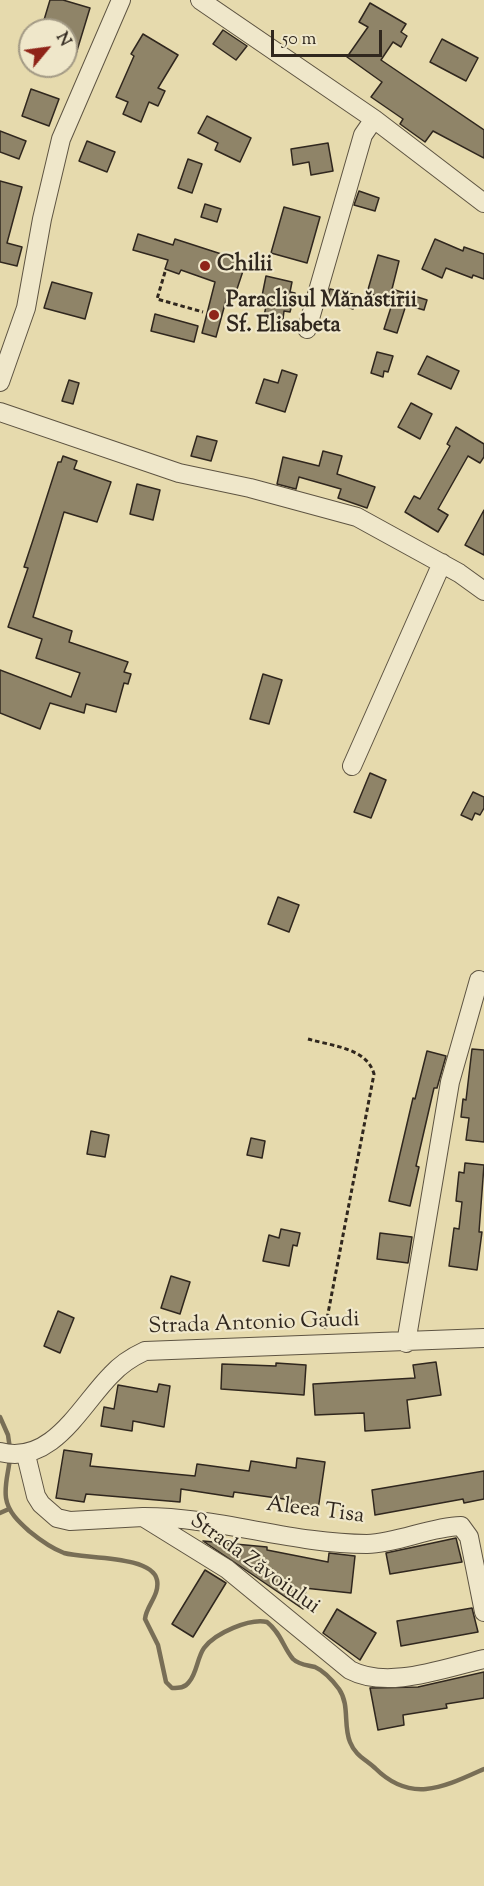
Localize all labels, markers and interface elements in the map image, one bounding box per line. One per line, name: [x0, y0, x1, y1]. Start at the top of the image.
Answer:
north arrow: [18, 18, 78, 78]
scale bar: [274, 18, 385, 56]
text: 50 m: [282, 27, 316, 53]
text: N: [49, 29, 76, 51]
place label: Chilii: [217, 253, 273, 279]
marker: Chilii: [198, 259, 212, 273]
place label: Paraclisul Mănăstirii Sf. Elisabeta: [226, 289, 417, 340]
marker: Paraclisul Mănăstirii Sf. Elisabeta: [207, 308, 221, 322]
street label: Strada Antonio Gaudi: [148, 1308, 360, 1342]
street label: Aleea Tisa: [264, 1493, 366, 1531]
street label: Strada Zăvoiului: [184, 1509, 324, 1621]

